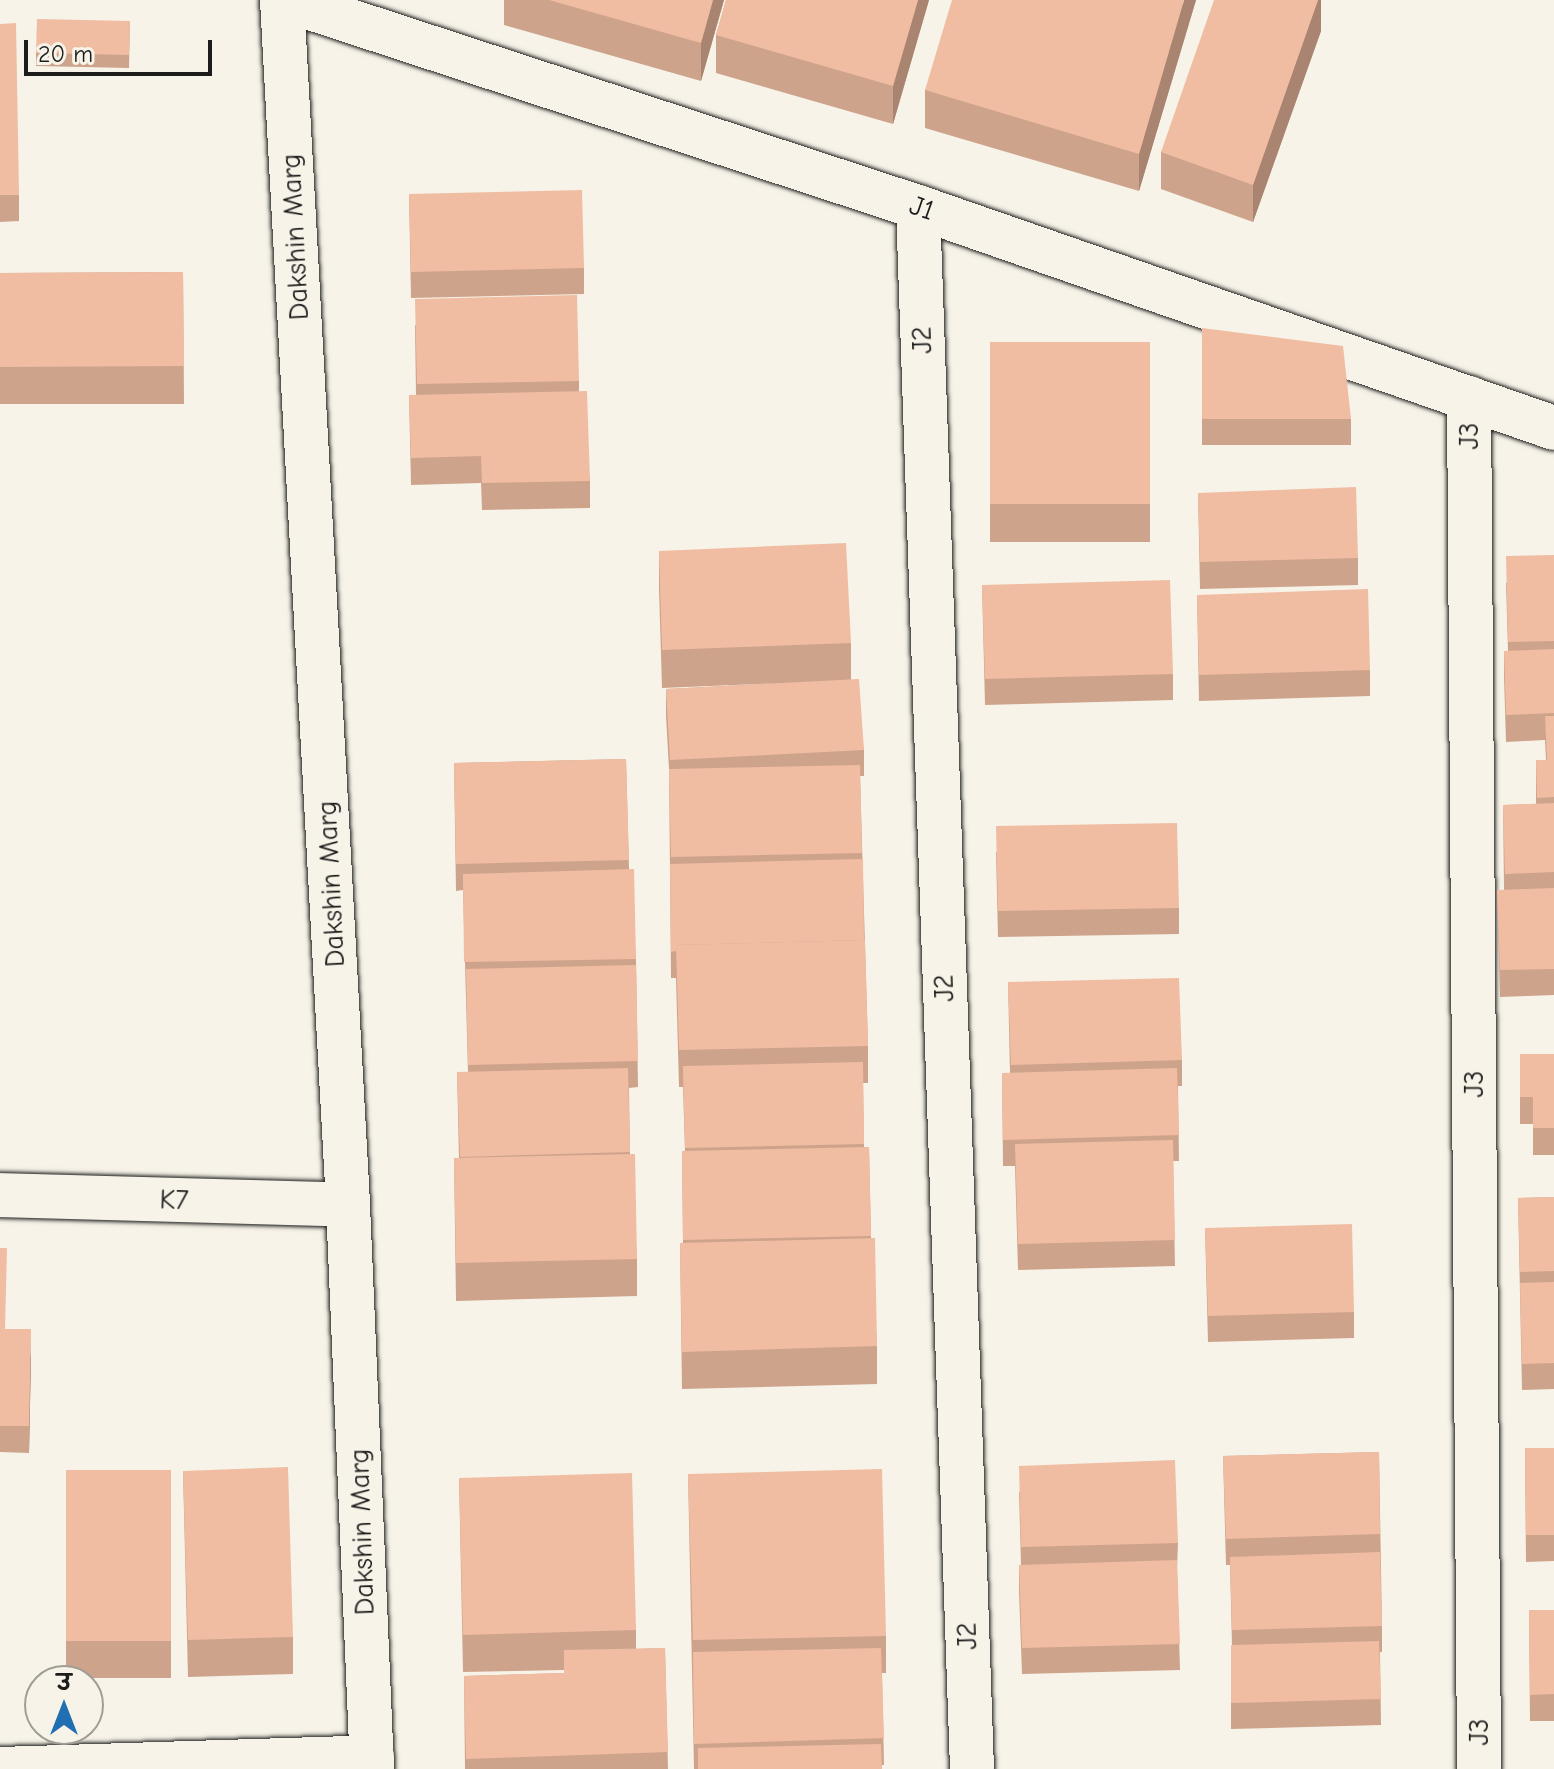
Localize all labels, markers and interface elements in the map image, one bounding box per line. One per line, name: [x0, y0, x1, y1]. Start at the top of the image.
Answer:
scale bar: [28, 24, 216, 74]
text: 20 m: [38, 40, 93, 68]
street label: Dakshin Marg: [274, 153, 316, 321]
street label: J1: [905, 188, 939, 228]
street label: J2: [905, 326, 939, 354]
street label: J3: [1452, 423, 1486, 449]
street label: Dakshin Marg: [310, 800, 352, 968]
street label: J2: [927, 974, 961, 1002]
street label: J3: [1457, 1071, 1491, 1097]
street label: K7: [159, 1183, 189, 1217]
street label: Dakshin Marg: [342, 1448, 382, 1616]
street label: J2: [950, 1622, 984, 1650]
north arrow: [24, 1665, 104, 1745]
text: उ: [57, 1670, 71, 1696]
street label: J3: [1462, 1719, 1496, 1745]

